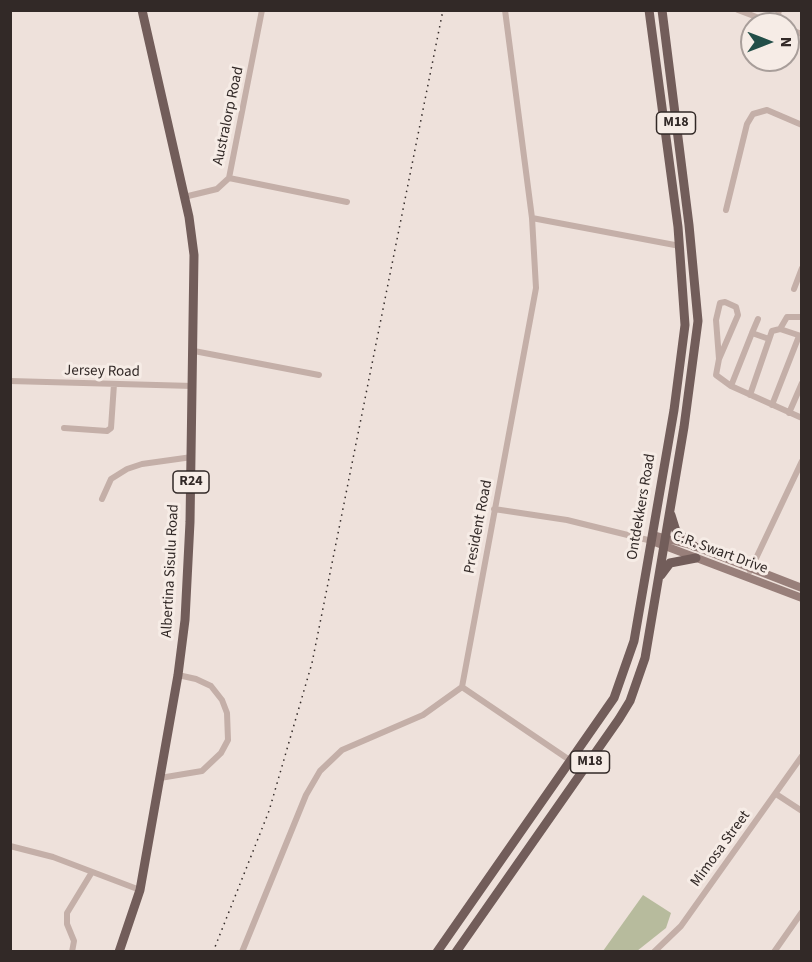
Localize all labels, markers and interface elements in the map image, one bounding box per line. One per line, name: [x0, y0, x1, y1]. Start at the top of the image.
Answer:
north arrow: [740, 12, 800, 72]
text: N: [775, 37, 797, 47]
street label: Australorp Road: [210, 65, 248, 167]
road number: M18: [656, 112, 696, 134]
street label: Jersey Road: [64, 362, 140, 382]
street label: Ontdekkers Road: [624, 453, 660, 561]
road number: R24: [173, 471, 209, 493]
street label: President Road: [461, 479, 497, 575]
street label: Albertina Sisulu Road: [159, 504, 183, 638]
street label: C.R. Swart Drive: [670, 528, 770, 578]
road number: M18: [570, 751, 610, 773]
street label: Mimosa Street: [687, 807, 755, 891]

